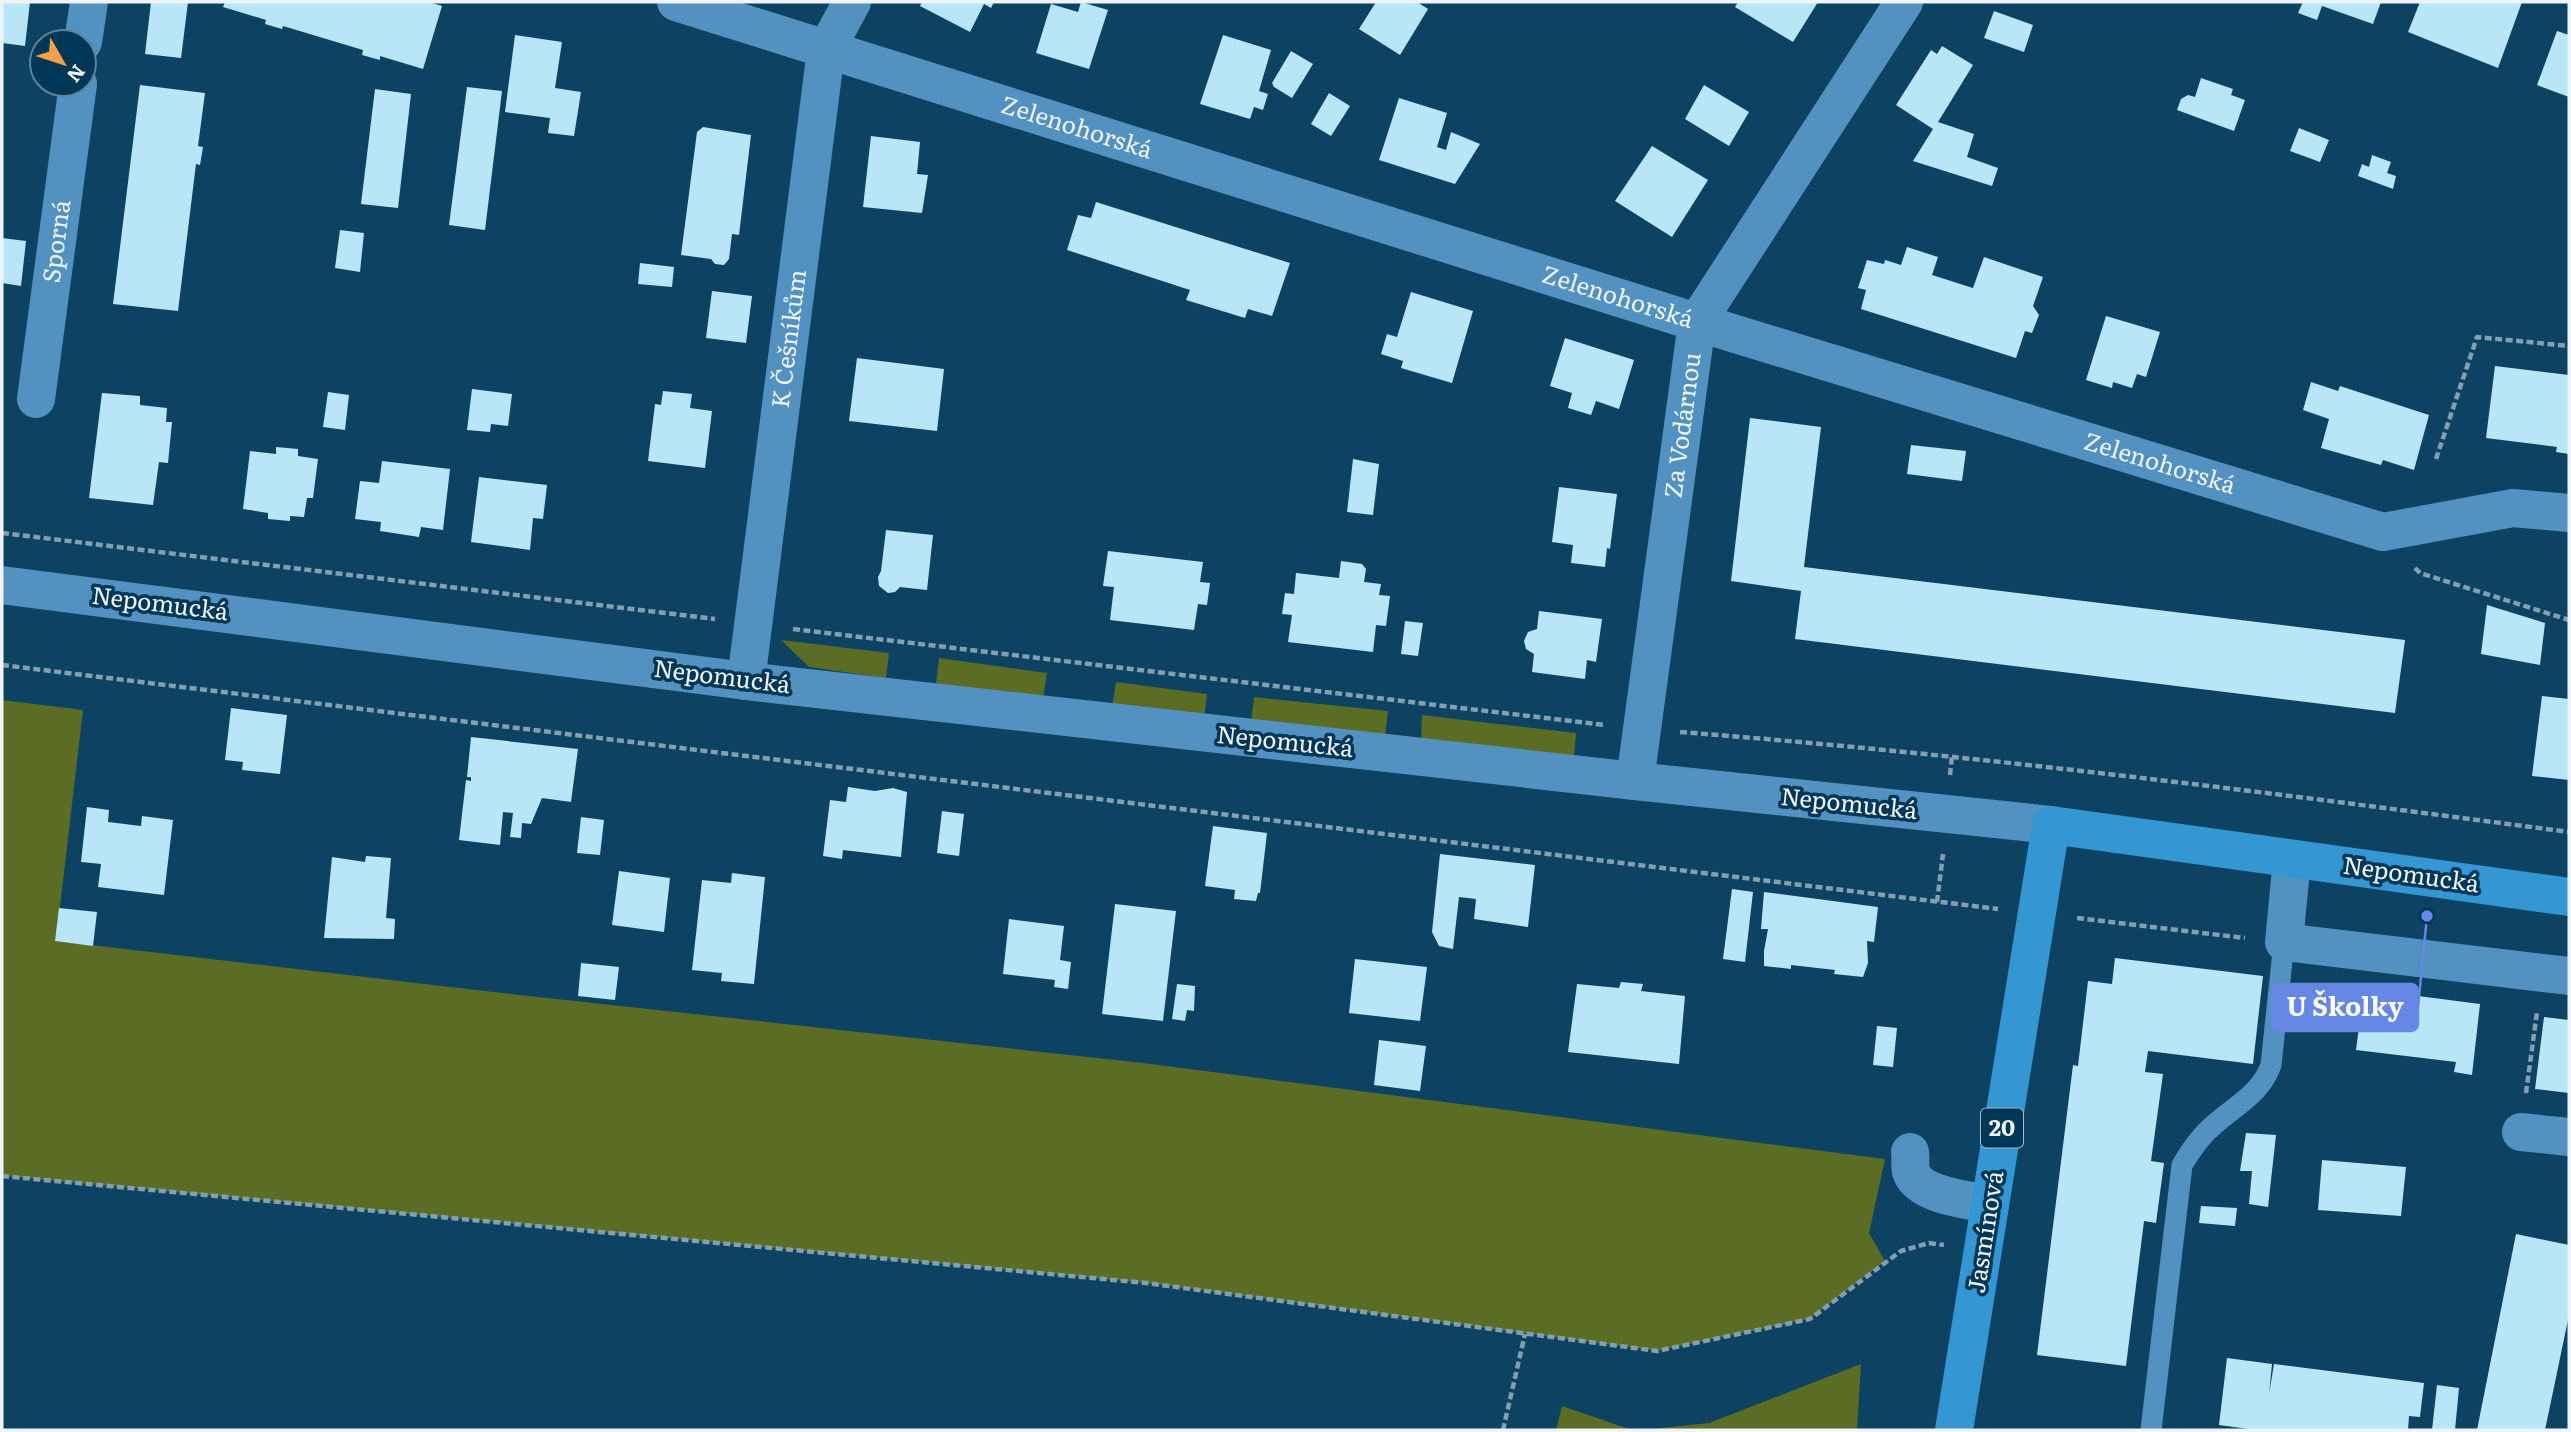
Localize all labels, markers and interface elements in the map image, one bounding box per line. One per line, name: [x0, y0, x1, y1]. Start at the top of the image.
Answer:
north arrow: [28, 28, 98, 98]
text: N: [61, 59, 93, 89]
street label: Zelenohorská: [997, 85, 1158, 165]
street label: Sporná: [32, 197, 77, 285]
street label: Zelenohorská: [1538, 255, 1698, 335]
street label: K Češníkům: [761, 267, 813, 410]
street label: Za Vodárnou: [1653, 350, 1708, 500]
street label: Zelenohorská: [2080, 422, 2241, 501]
street label: Nepomucká: [90, 576, 230, 627]
street label: Nepomucká: [652, 649, 792, 700]
street label: Nepomucká: [1215, 715, 1355, 764]
street label: Nepomucká: [1779, 777, 1919, 826]
street label: Nepomucká: [2341, 846, 2482, 899]
callout: U Školky: [2272, 984, 2418, 1031]
text: U Školky: [2286, 985, 2404, 1024]
road number: 20: [1981, 1108, 2023, 1148]
street label: Jasmínová: [1957, 1168, 2010, 1295]

